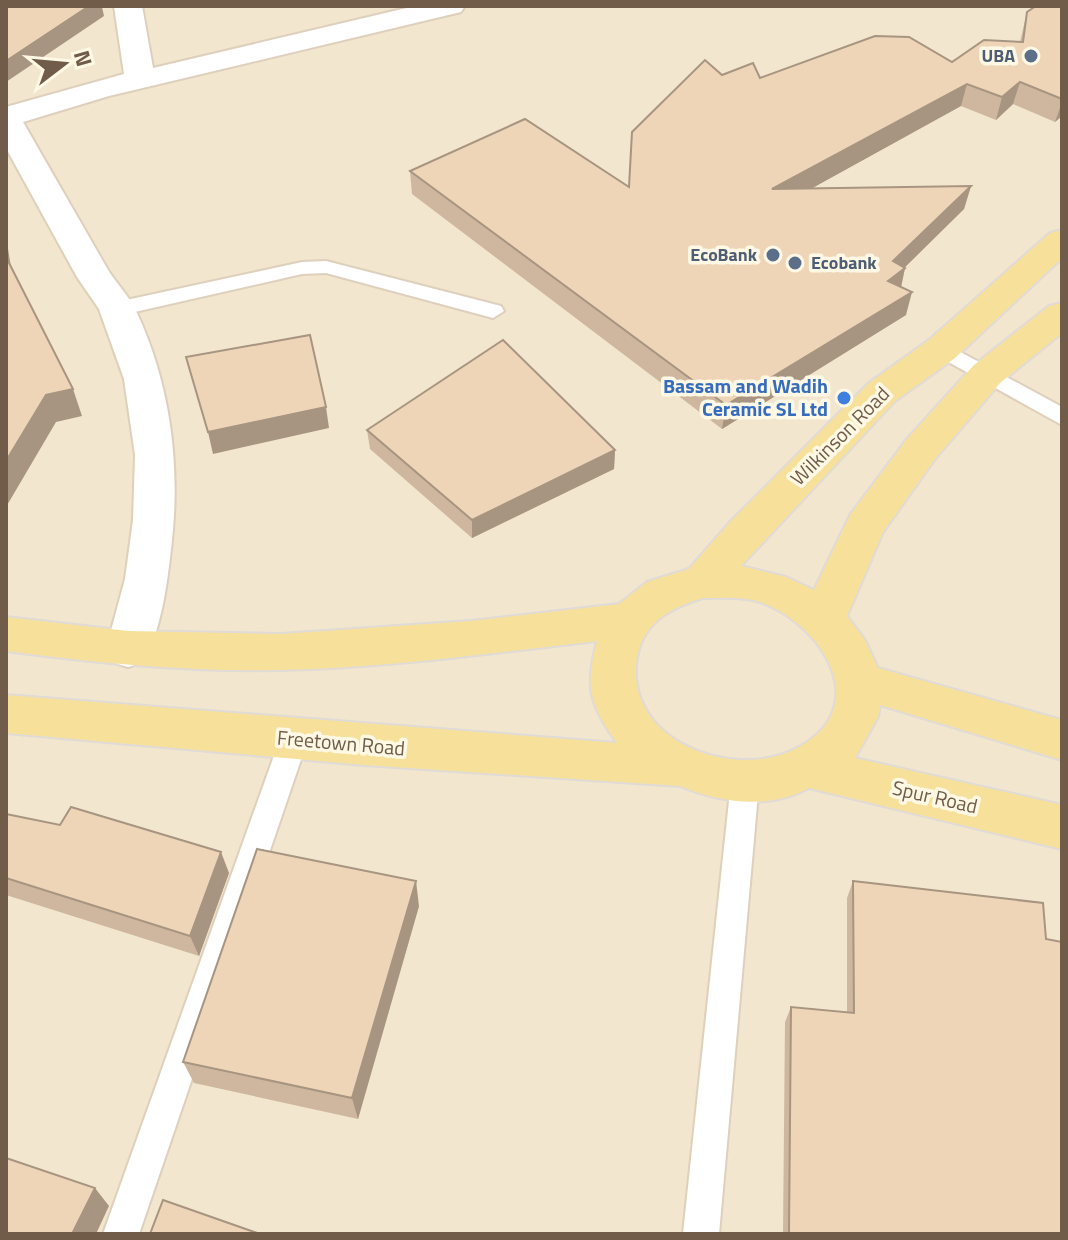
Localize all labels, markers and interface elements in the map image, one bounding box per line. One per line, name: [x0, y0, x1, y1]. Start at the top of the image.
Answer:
north arrow: [24, 24, 104, 104]
place label: UBA: [982, 42, 1015, 69]
text: N: [65, 46, 102, 71]
marker: UBA: [1022, 47, 1040, 65]
place label: EcoBank: [690, 241, 758, 268]
marker: EcoBank: [764, 246, 782, 264]
place label: Ecobank: [811, 249, 877, 276]
marker: Ecobank: [786, 254, 804, 272]
place label: Bassam and Wadih Ceramic SL Ltd: [663, 370, 828, 424]
street label: Wilkinson Road: [783, 379, 896, 492]
marker: Bassam and Wadih Ceramic SL Ltd: [835, 389, 853, 407]
street label: Freetown Road: [276, 721, 406, 764]
street label: Spur Road: [889, 772, 981, 821]

